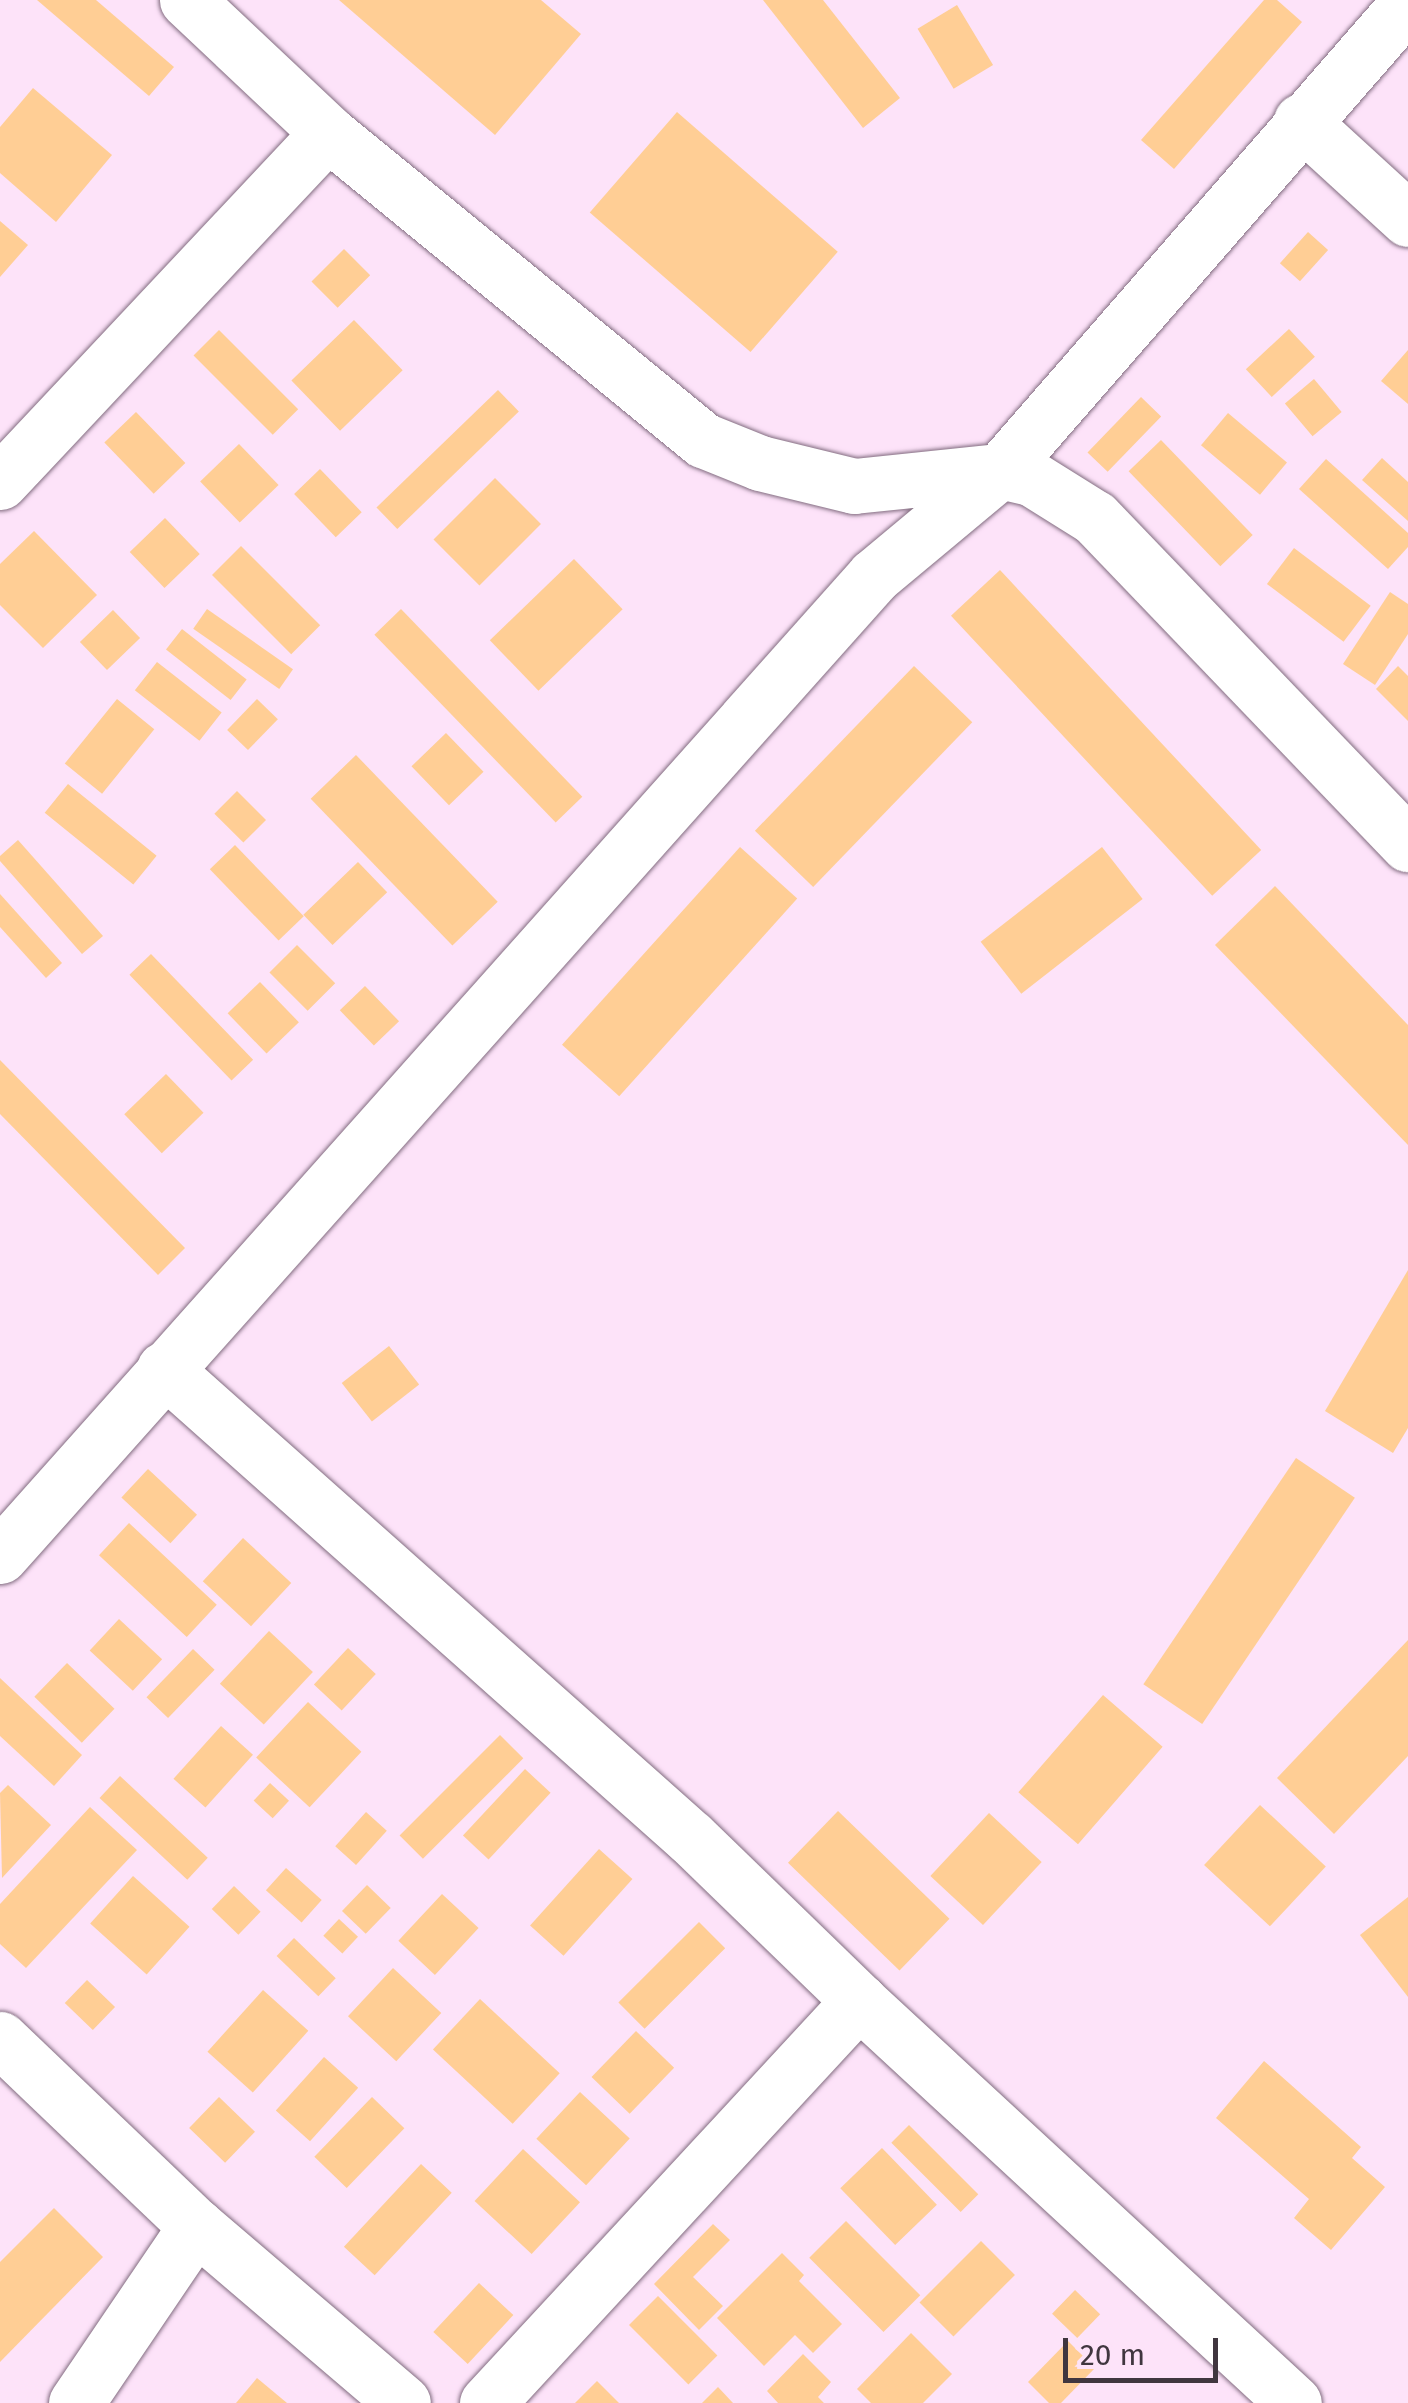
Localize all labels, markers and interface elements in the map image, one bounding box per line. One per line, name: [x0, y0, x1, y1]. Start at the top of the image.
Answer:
scale bar: [1068, 2318, 1223, 2380]
text: 20 m: [1080, 2337, 1145, 2373]

